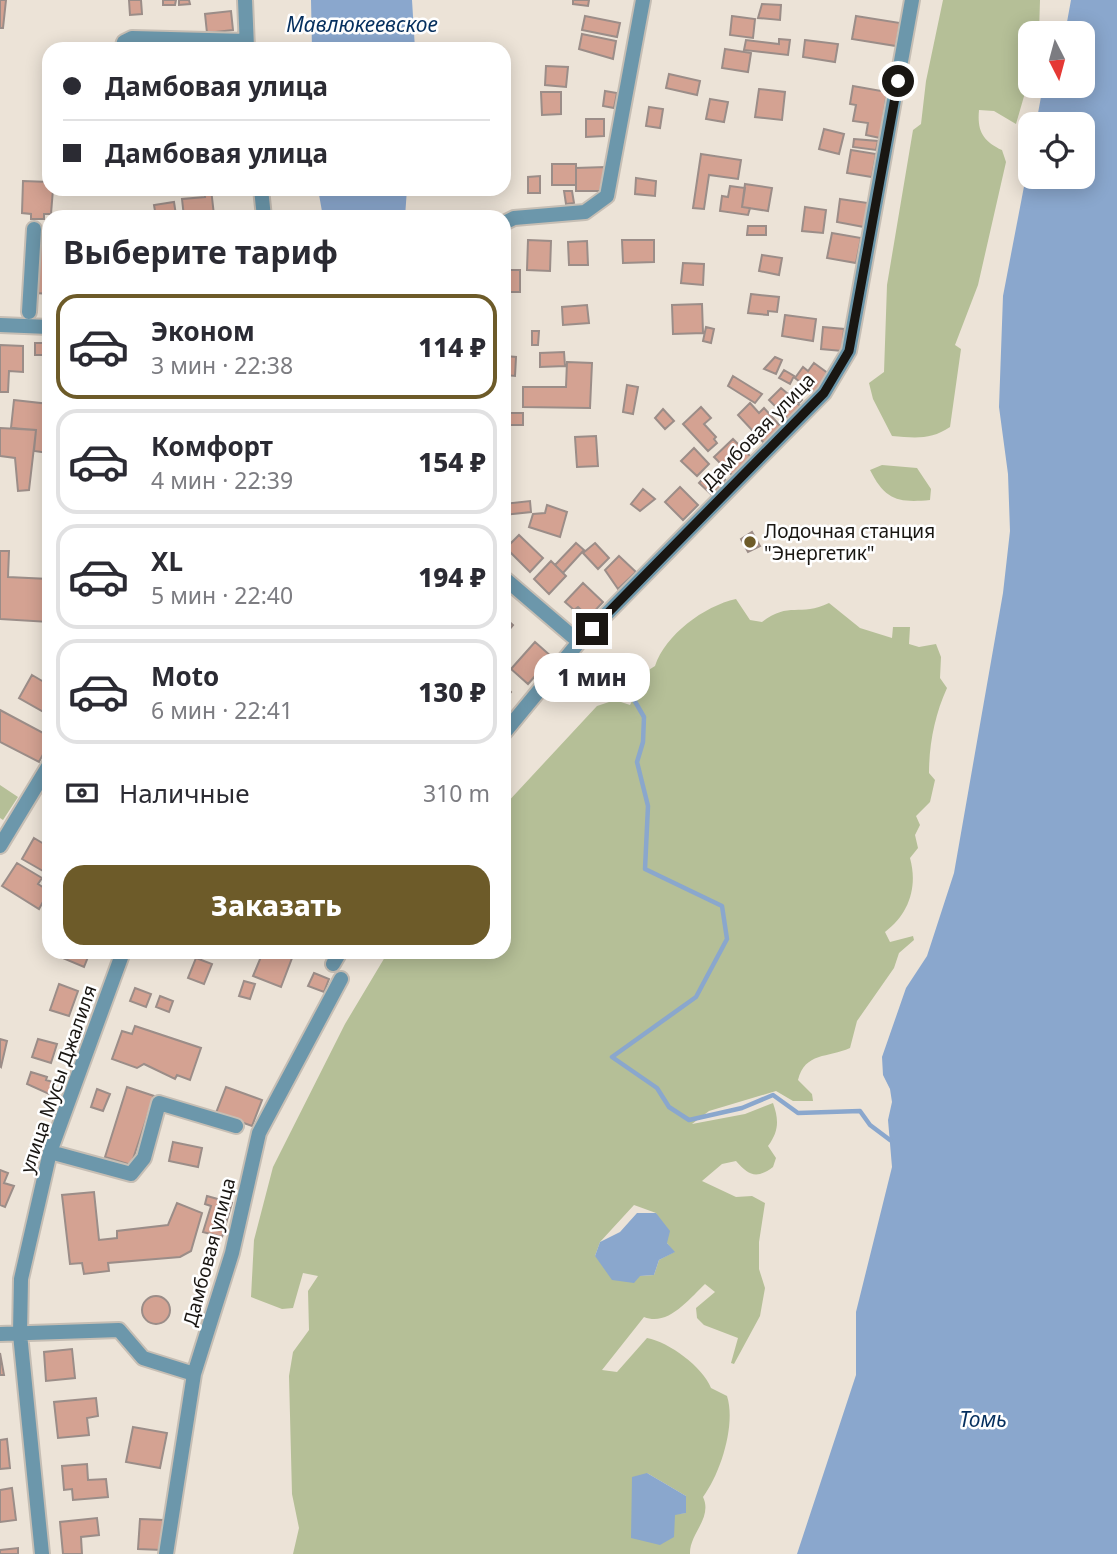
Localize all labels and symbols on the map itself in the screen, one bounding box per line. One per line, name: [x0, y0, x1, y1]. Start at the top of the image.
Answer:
water label: Мавлюкеевское: [286, 10, 438, 38]
north arrow: [1018, 21, 1096, 98]
route start: [882, 65, 914, 97]
street label: Дамбовая улица: [696, 367, 820, 495]
place label: Лодочная станция "Энергетик": [764, 518, 935, 566]
marker: Лодочная станция "Энергетик": [742, 534, 758, 550]
route end: [576, 613, 608, 645]
callout: 1 мин: [534, 654, 650, 702]
street label: улица Мусы Джалиля: [14, 981, 102, 1177]
street label: Дамбовая улица: [177, 1175, 241, 1329]
water label: Томь: [959, 1405, 1007, 1433]

